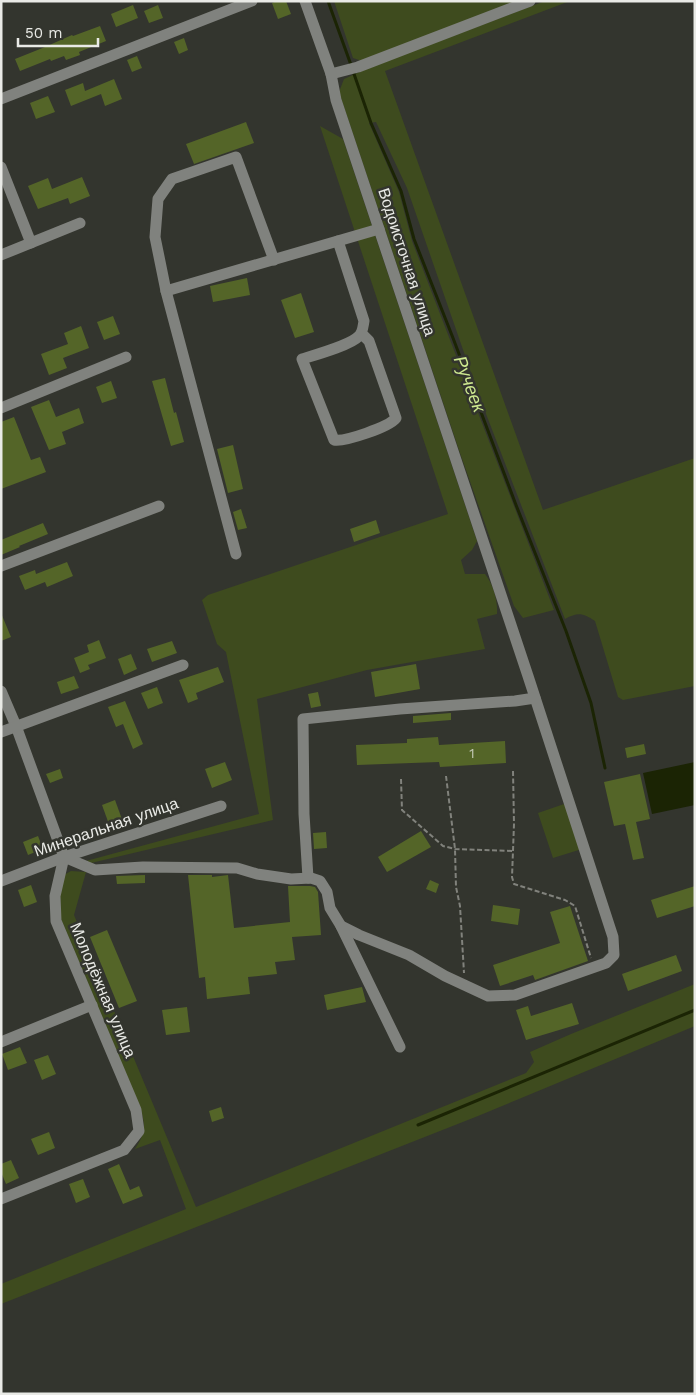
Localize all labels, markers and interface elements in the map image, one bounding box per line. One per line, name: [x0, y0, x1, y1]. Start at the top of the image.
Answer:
scale bar: [18, 15, 98, 47]
text: 50 m: [25, 24, 62, 42]
street label: Водоисточная улица: [374, 186, 440, 338]
water label: Ручеек: [450, 353, 491, 417]
house number: 1: [469, 745, 475, 761]
street label: Минеральная улица: [31, 793, 181, 861]
street label: Молодёжная улица: [66, 920, 140, 1060]

